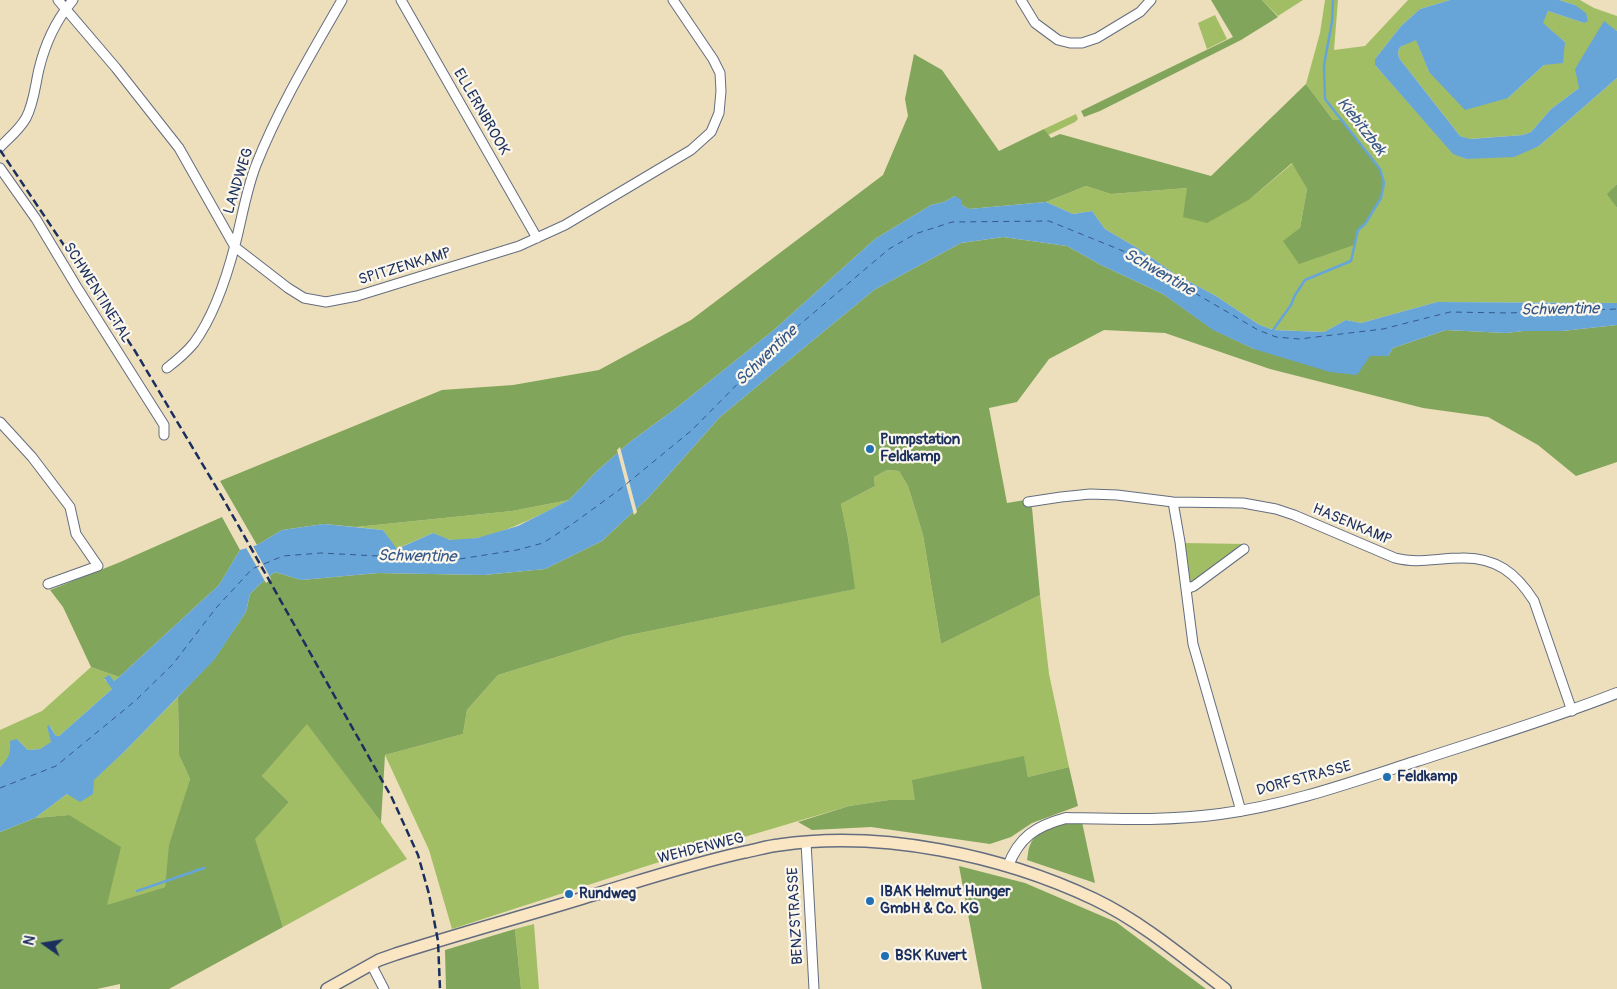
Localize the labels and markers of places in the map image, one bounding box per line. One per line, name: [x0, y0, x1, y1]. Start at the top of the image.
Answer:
place label: Pumpstation Feldkamp: [880, 431, 960, 466]
marker: Pumpstation Feldkamp: [864, 443, 876, 455]
place label: Feldkamp: [1397, 768, 1458, 786]
marker: Feldkamp: [1381, 771, 1393, 783]
place label: IBAK Helmut Hunger GmbH & Co. KG: [880, 883, 1011, 918]
place label: Rundweg: [579, 885, 636, 903]
marker: Rundweg: [563, 888, 575, 900]
marker: IBAK Helmut Hunger GmbH & Co. KG: [864, 895, 876, 907]
place label: BSK Kuvert: [895, 947, 967, 965]
marker: BSK Kuvert: [879, 950, 891, 962]

